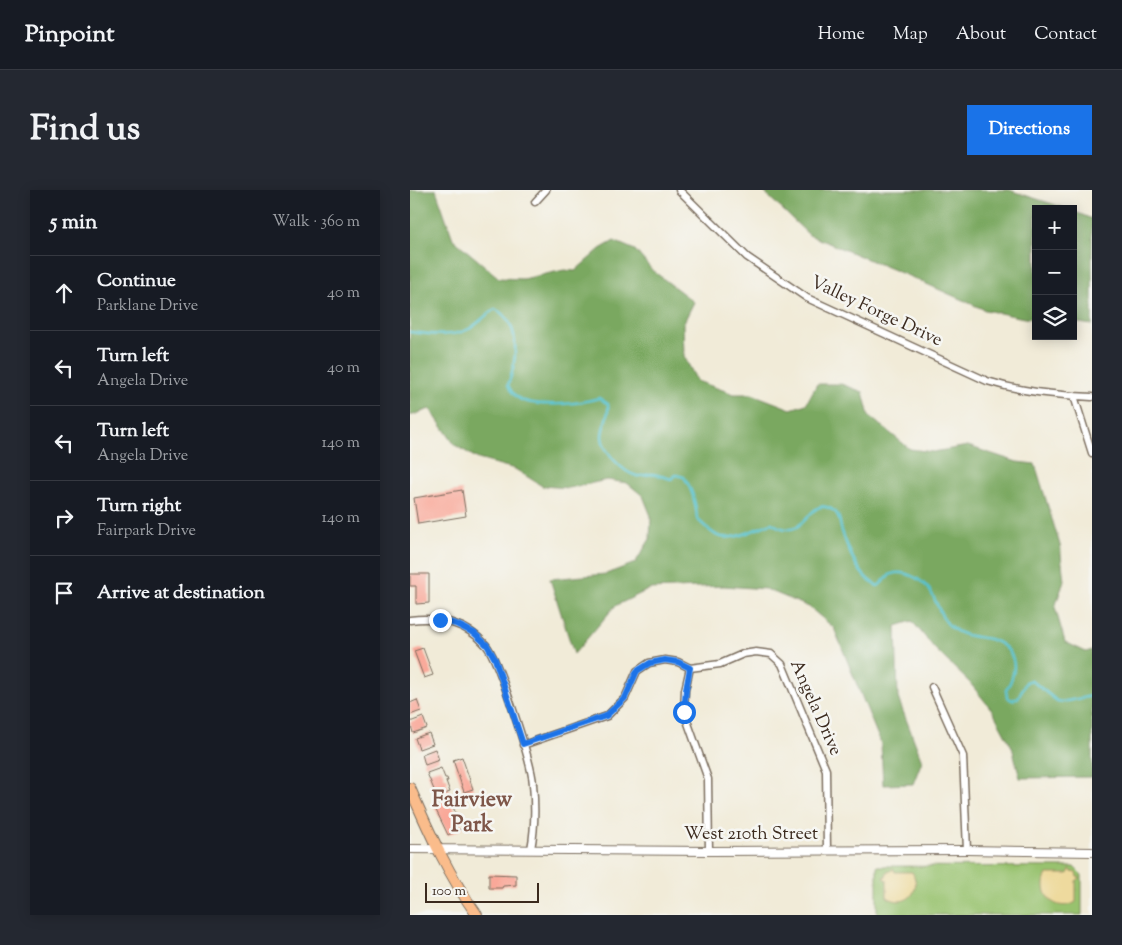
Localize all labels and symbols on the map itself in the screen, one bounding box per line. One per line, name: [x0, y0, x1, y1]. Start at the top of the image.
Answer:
street label: Valley Forge Drive: [806, 270, 946, 354]
route end: [429, 609, 452, 632]
street label: Angela Drive: [782, 656, 848, 760]
route start: [673, 701, 696, 724]
district label: Fairview Park: [432, 785, 513, 842]
street label: West 210th Street: [684, 822, 818, 848]
scale bar: [425, 880, 539, 903]

